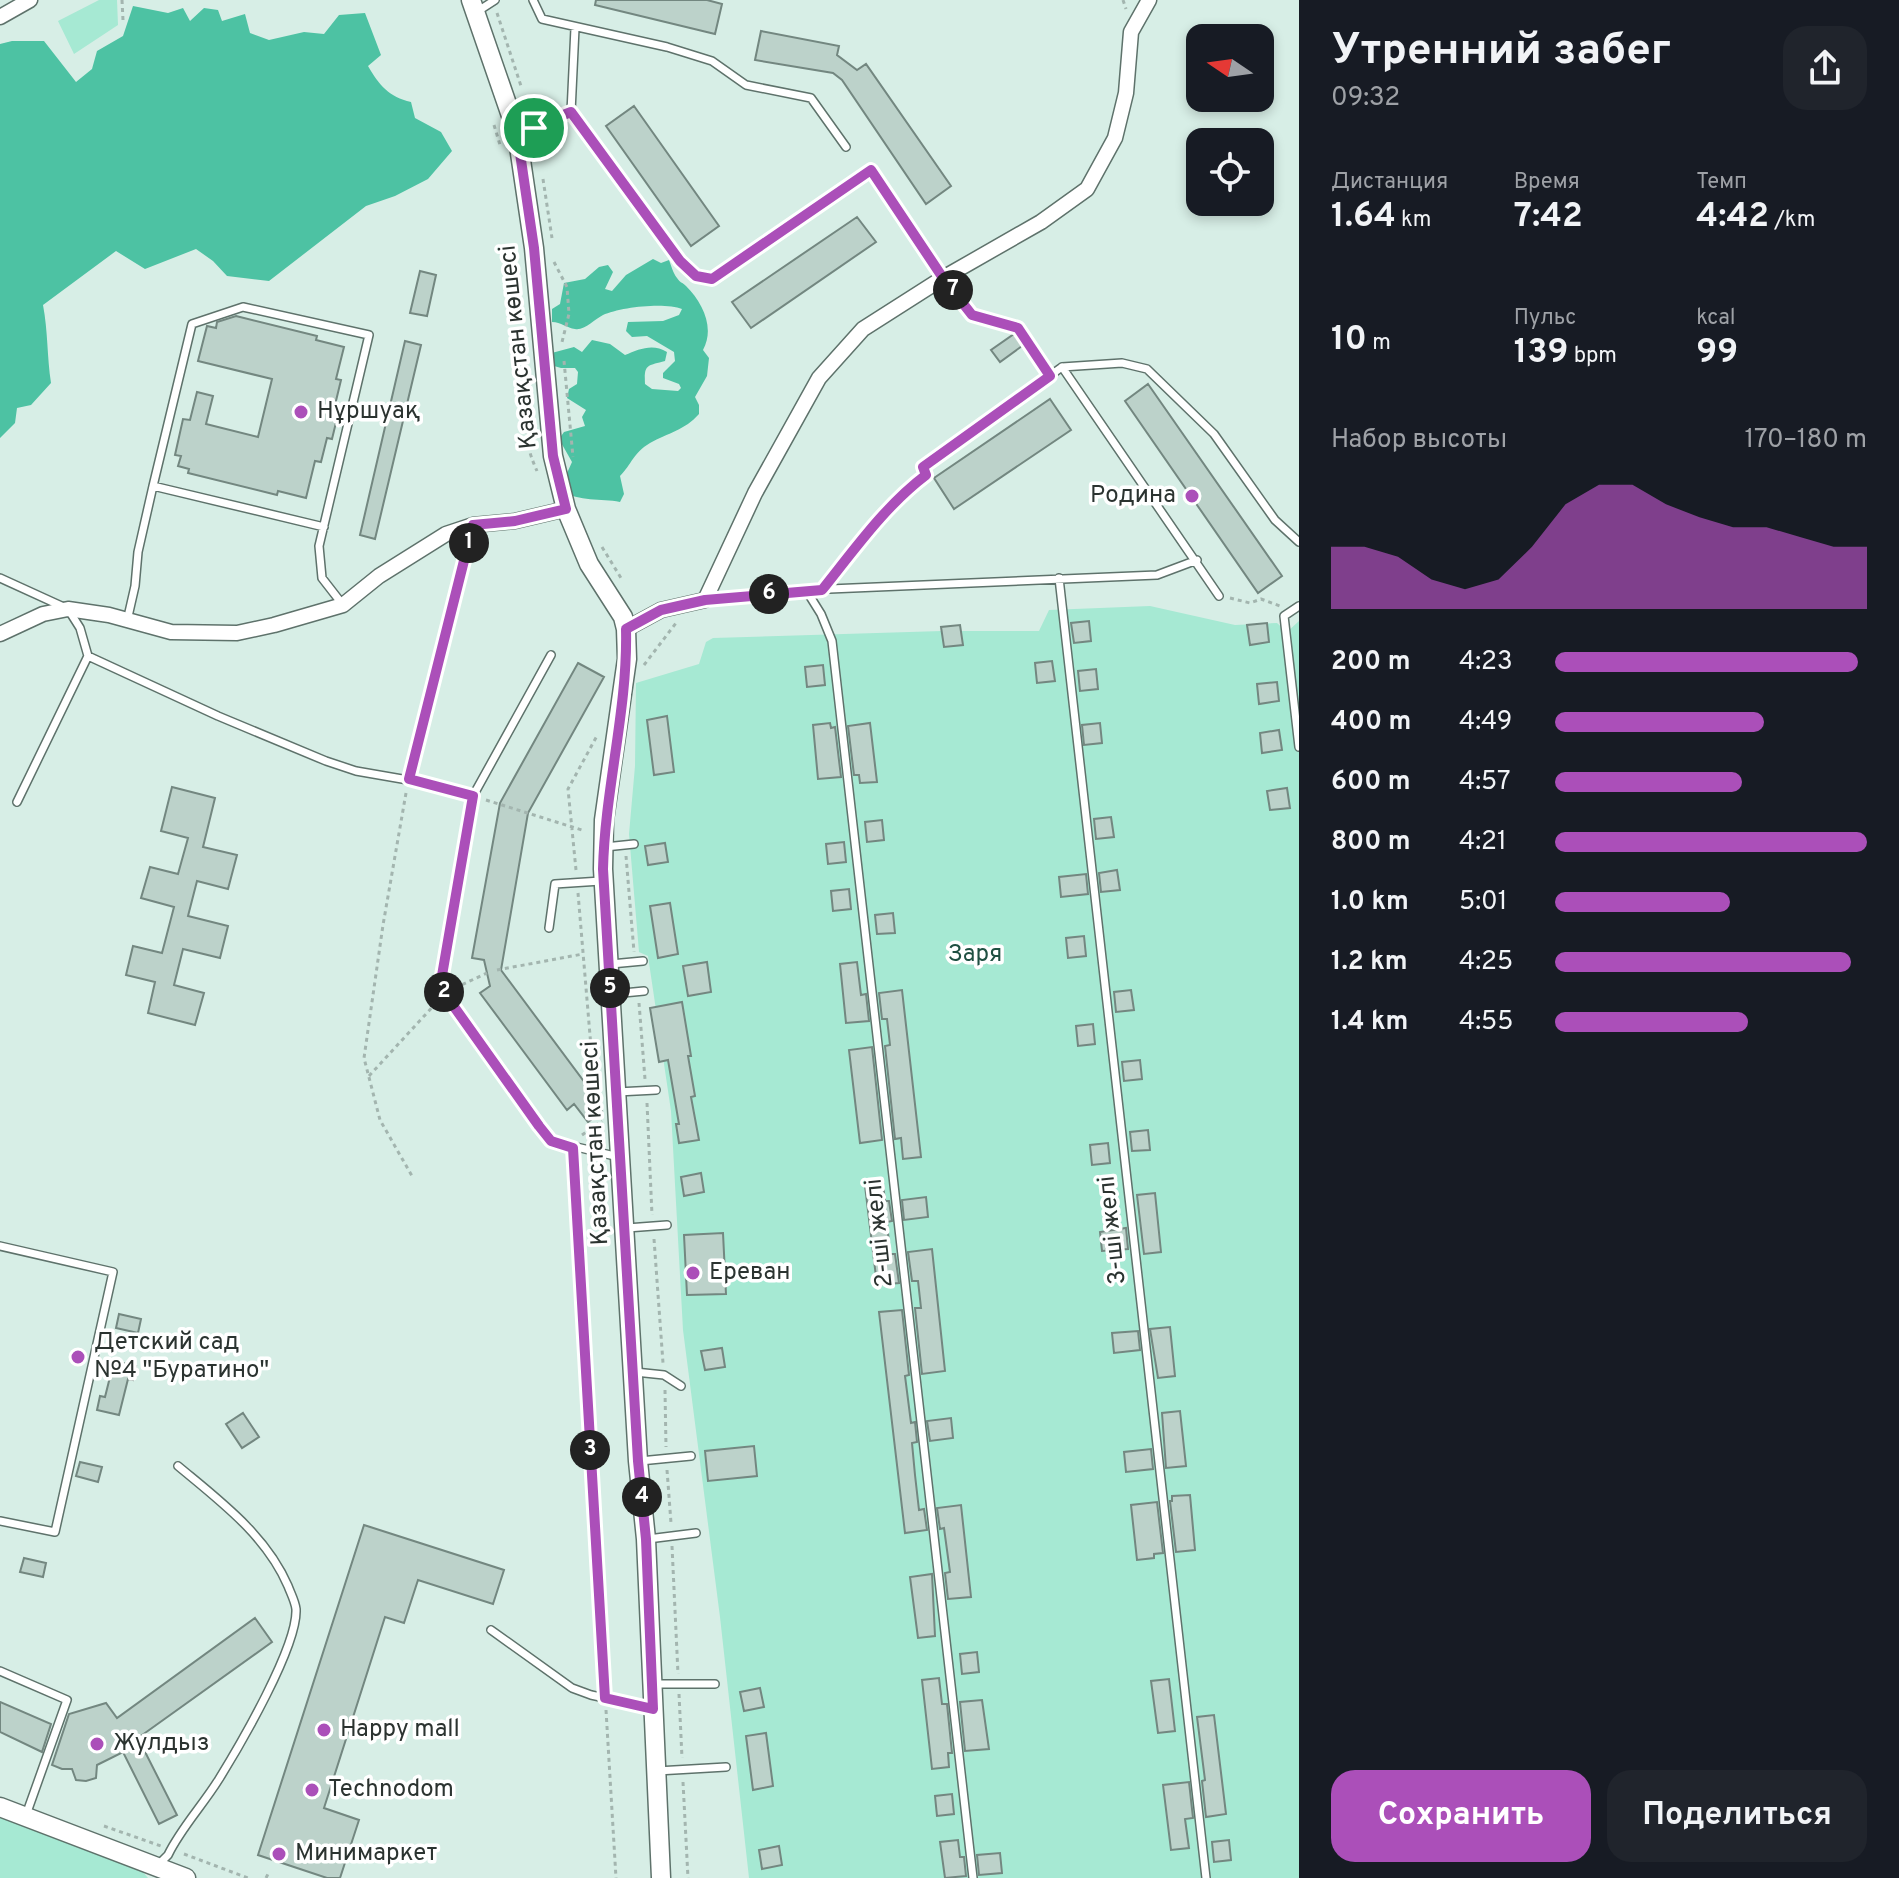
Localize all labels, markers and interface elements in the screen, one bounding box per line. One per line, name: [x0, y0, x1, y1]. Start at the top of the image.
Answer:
north arrow: [1186, 24, 1274, 112]
map controls: [1186, 24, 1274, 216]
text: Утренний забег: [1331, 24, 1671, 80]
button: share: [1783, 26, 1867, 110]
text: 09:32: [1331, 82, 1400, 115]
pin: [500, 94, 568, 162]
icon: arrive: [512, 106, 556, 150]
button: locate: [1186, 128, 1274, 216]
text: Дистанция: [1331, 169, 1448, 196]
text: Время: [1514, 169, 1580, 196]
text: Темп: [1696, 169, 1747, 196]
text: 1.64: [1331, 196, 1396, 239]
text: 7:42: [1514, 196, 1583, 239]
text: 4:42: [1696, 196, 1769, 239]
text: km: [1396, 207, 1431, 234]
text: /km: [1769, 207, 1815, 234]
street label: Қазақстан көшесі: [493, 244, 545, 450]
pin: 7: [933, 270, 973, 310]
text: 7: [947, 276, 959, 303]
text: Пульс: [1514, 305, 1576, 332]
text: kcal: [1696, 305, 1735, 332]
text: 10: [1331, 319, 1367, 362]
text: m: [1367, 330, 1391, 357]
text: 139: [1514, 332, 1569, 375]
text: 99: [1696, 332, 1738, 375]
text: bpm: [1569, 343, 1617, 370]
place label: Нұршуақ: [317, 397, 421, 427]
marker: Нұршуақ: [292, 403, 310, 421]
text: Набор высоты: [1331, 424, 1507, 457]
text: 170–180 m: [1745, 424, 1867, 457]
place label: Родина: [1090, 481, 1176, 511]
marker: Родина: [1183, 487, 1201, 505]
pin: 1: [449, 523, 489, 563]
text: 1: [465, 529, 473, 556]
pin: 6: [749, 574, 789, 614]
text: 6: [762, 580, 776, 607]
text: 200 m: [1331, 646, 1410, 679]
text: 4:23: [1459, 646, 1513, 679]
text: 400 m: [1331, 706, 1411, 739]
text: 4:49: [1459, 706, 1512, 739]
text: 600 m: [1331, 766, 1411, 799]
text: 4:57: [1459, 766, 1510, 799]
text: 800 m: [1331, 826, 1411, 859]
text: 4:21: [1459, 826, 1507, 859]
text: 1.0 km: [1331, 886, 1409, 919]
text: 5:01: [1459, 886, 1507, 919]
park label: Заря: [948, 940, 1002, 970]
text: 1.2 km: [1331, 946, 1408, 979]
text: 4:25: [1459, 946, 1513, 979]
pin: 5: [590, 968, 630, 1008]
pin: 2: [424, 972, 464, 1012]
text: 5: [603, 974, 617, 1001]
text: 2: [437, 978, 451, 1005]
text: 1.4 km: [1331, 1006, 1408, 1039]
text: 4:55: [1459, 1006, 1513, 1039]
street label: Қазақстан көшесі: [576, 1040, 616, 1246]
street label: 3-ші желі: [1092, 1174, 1134, 1286]
street label: 2-ші желі: [859, 1177, 901, 1289]
place label: Ереван: [709, 1258, 791, 1288]
marker: Ереван: [684, 1264, 702, 1282]
place label: Детский сад №4 "Буратино": [94, 1328, 269, 1386]
marker: Детский сад №4 "Буратино": [69, 1348, 87, 1366]
pin: 3: [570, 1430, 610, 1470]
text: 3: [583, 1436, 597, 1463]
pin: 4: [622, 1477, 662, 1517]
text: 4: [635, 1483, 649, 1510]
place label: Happy mall: [340, 1715, 460, 1745]
marker: Happy mall: [315, 1721, 333, 1739]
place label: Жулдыз: [113, 1729, 209, 1759]
marker: Жулдыз: [88, 1735, 106, 1753]
button: Сохранить: [1331, 1770, 1591, 1862]
button: Поделиться: [1607, 1770, 1867, 1862]
place label: Technodom: [328, 1775, 454, 1805]
marker: Technodom: [303, 1781, 321, 1799]
place label: Минимаркет: [295, 1839, 437, 1869]
marker: Минимаркет: [270, 1845, 288, 1863]

